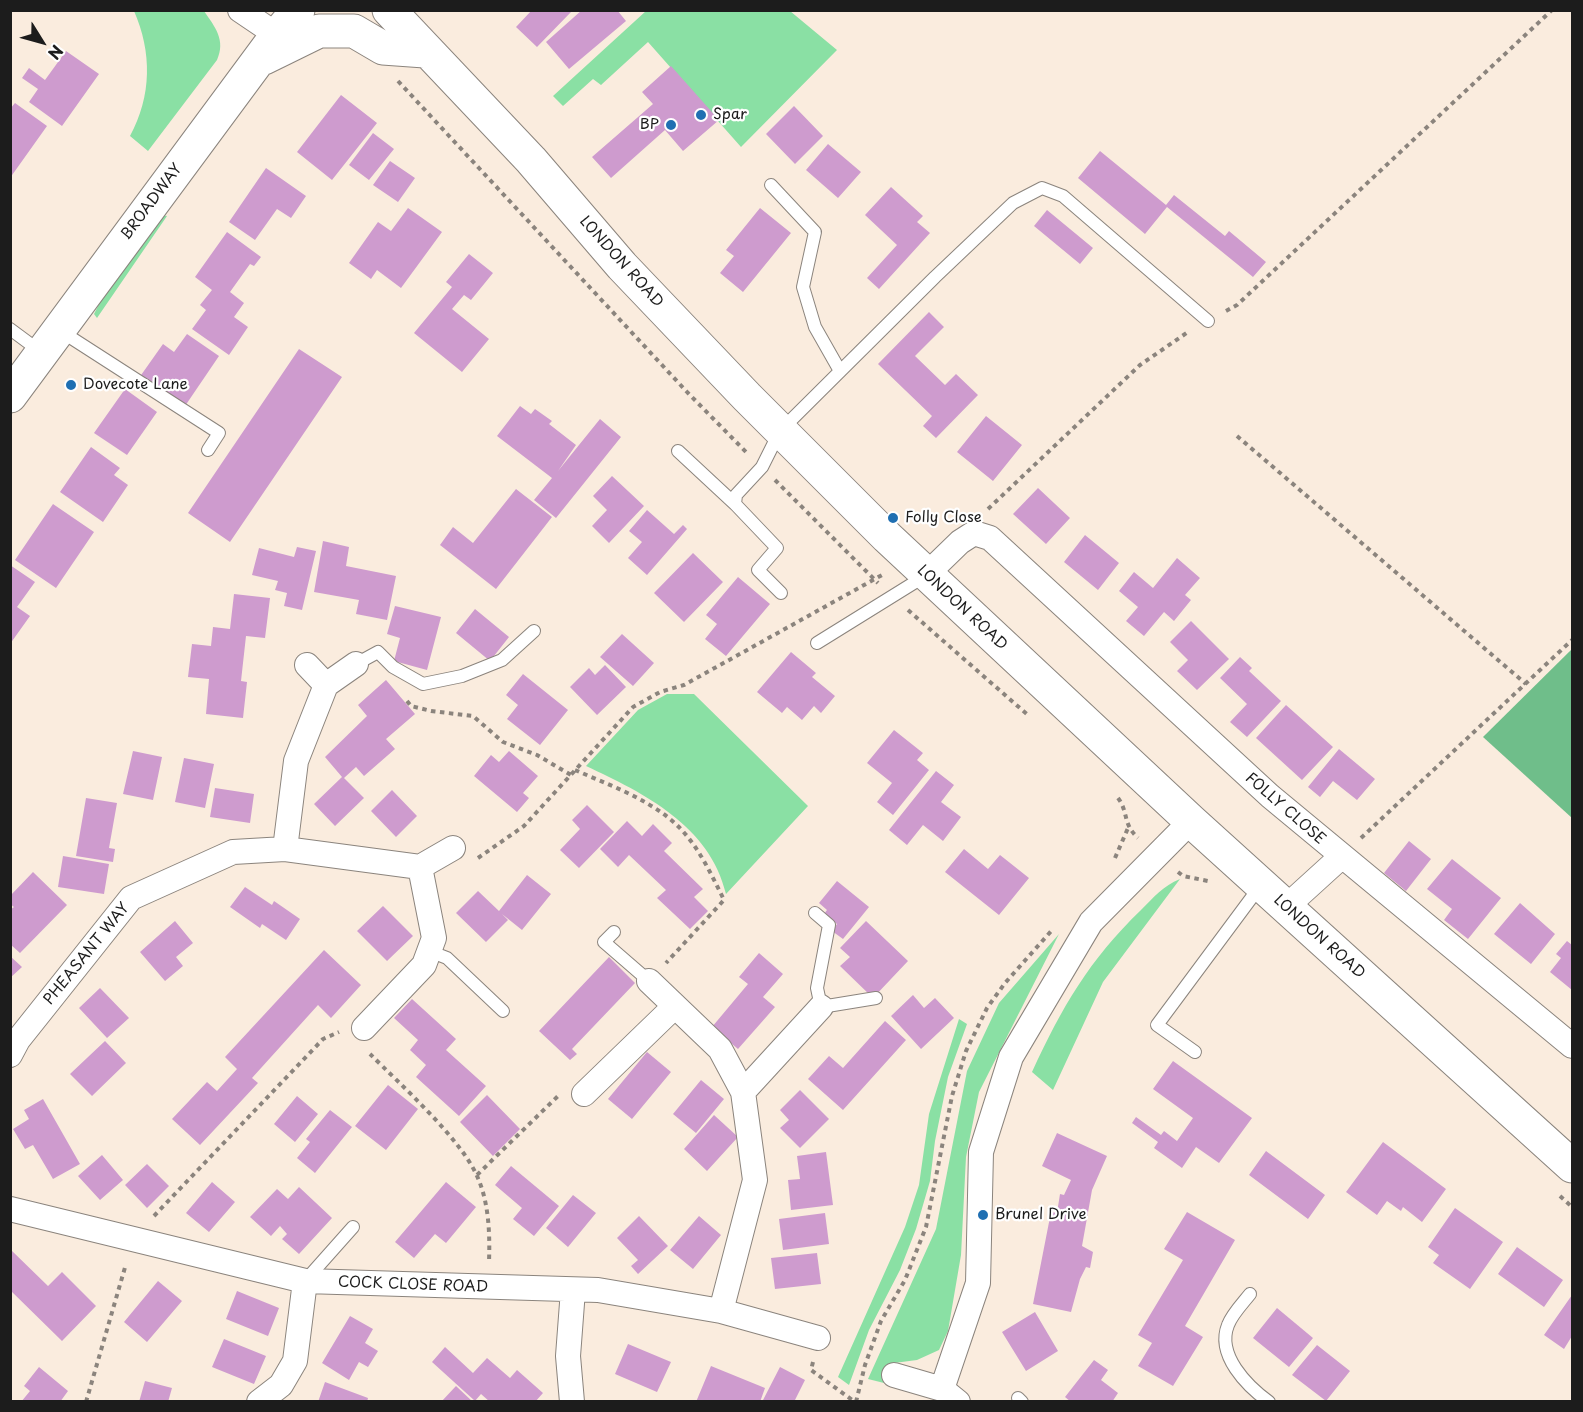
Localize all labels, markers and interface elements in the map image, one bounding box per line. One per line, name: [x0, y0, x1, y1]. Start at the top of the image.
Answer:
north arrow: [12, 12, 72, 72]
text: N: [43, 41, 70, 65]
place label: Spar: [713, 106, 747, 124]
marker: Spar: [694, 108, 708, 122]
place label: BP: [640, 116, 659, 134]
marker: BP: [664, 118, 678, 132]
street label: BROADWAY: [118, 160, 186, 244]
street label: LONDON ROAD: [575, 213, 667, 311]
place label: Dovecote Lane: [83, 376, 188, 394]
marker: Dovecote Lane: [64, 378, 78, 392]
place label: Folly Close: [905, 509, 982, 527]
marker: Folly Close: [886, 511, 900, 525]
street label: LONDON ROAD: [913, 562, 1011, 654]
street label: FOLLY CLOSE: [1241, 769, 1329, 849]
street label: LONDON ROAD: [1270, 891, 1368, 983]
street label: PHEASANT WAY: [40, 899, 134, 1009]
place label: Brunel Drive: [995, 1206, 1086, 1224]
marker: Brunel Drive: [976, 1208, 990, 1222]
street label: COCK CLOSE ROAD: [338, 1273, 488, 1297]

